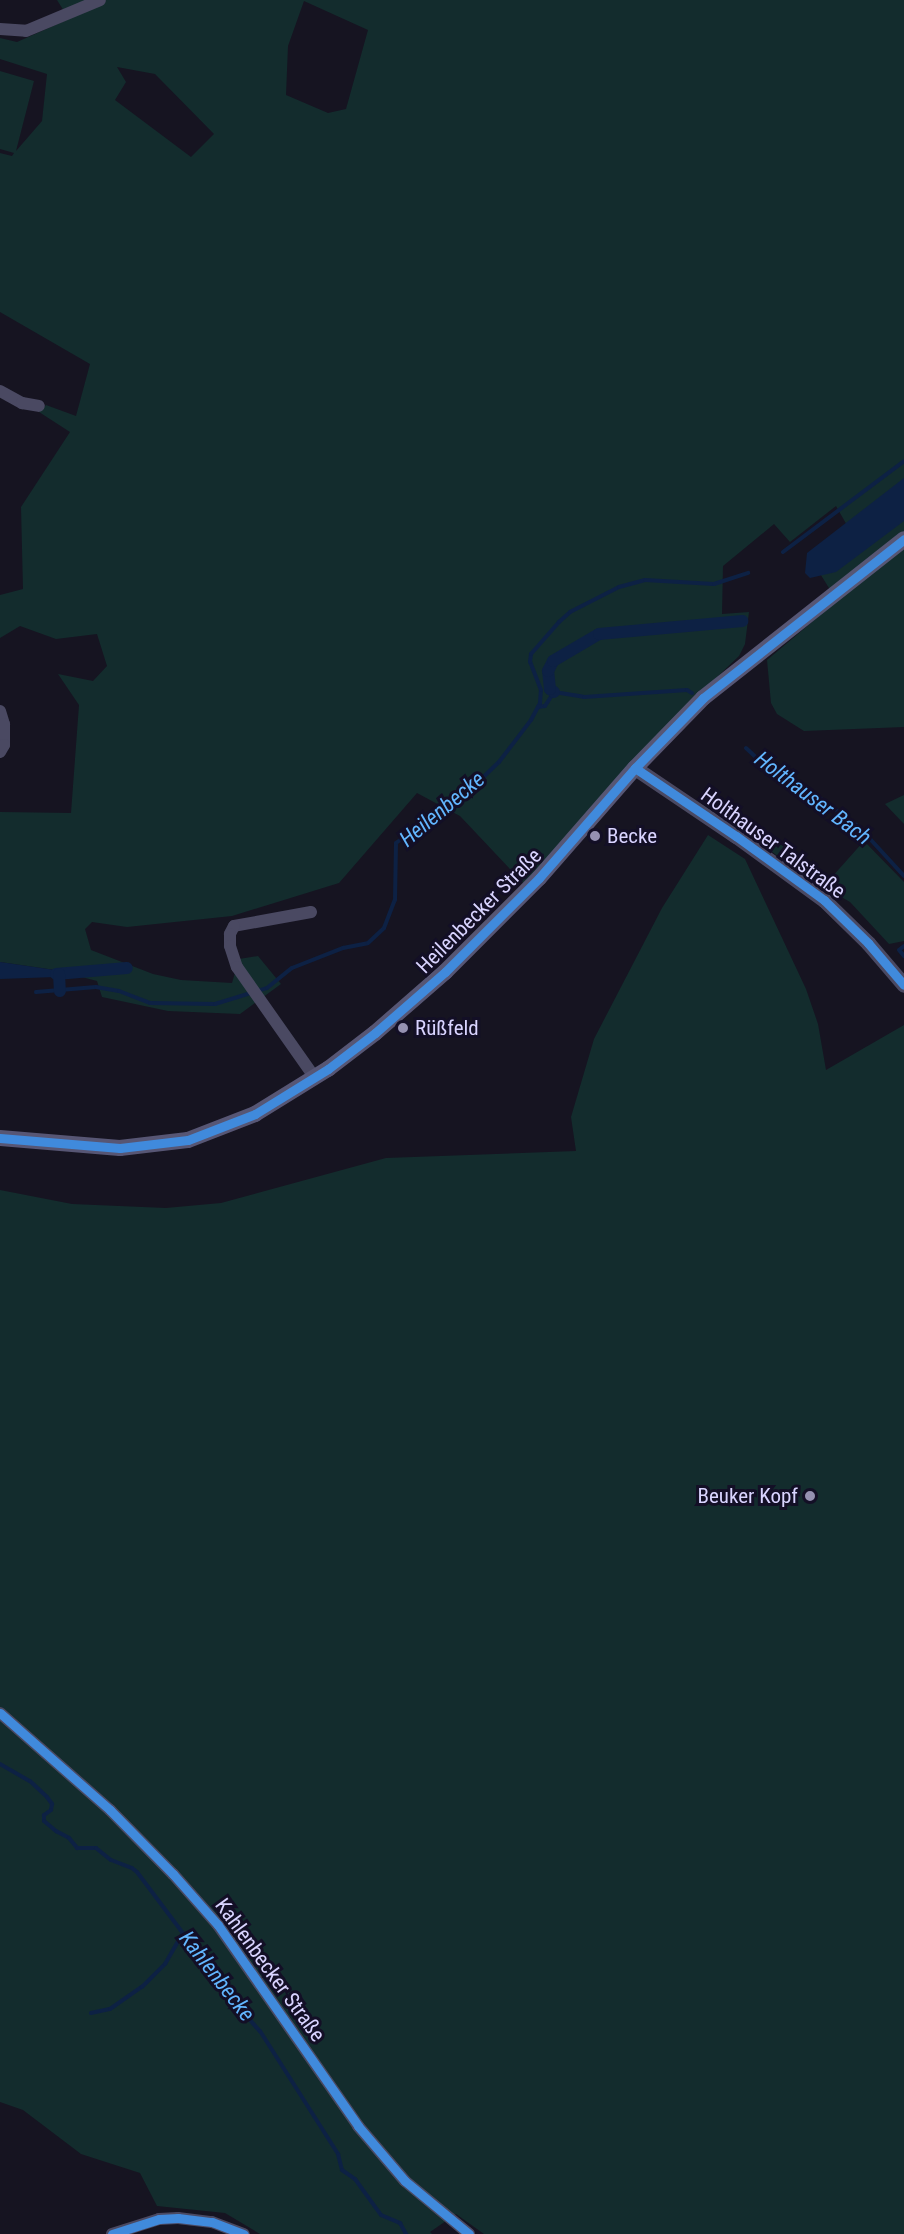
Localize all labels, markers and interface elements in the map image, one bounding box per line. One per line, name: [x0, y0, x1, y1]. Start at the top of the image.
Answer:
water label: Holthauser Bach: [749, 746, 877, 850]
water label: Heilenbecke: [394, 766, 490, 852]
street label: Holthauser Talstraße: [696, 782, 850, 904]
place label: Becke: [607, 823, 657, 849]
marker: Becke: [588, 829, 602, 843]
street label: Heilenbecker Straße: [411, 843, 547, 979]
place label: Rüßfeld: [415, 1015, 479, 1041]
marker: Rüßfeld: [396, 1021, 410, 1035]
place label: Beuker Kopf: [698, 1483, 798, 1509]
marker: Beuker Kopf: [803, 1489, 817, 1503]
street label: Kahlenbecker Straße: [210, 1894, 330, 2046]
water label: Kahlenbecke: [174, 1926, 260, 2026]

